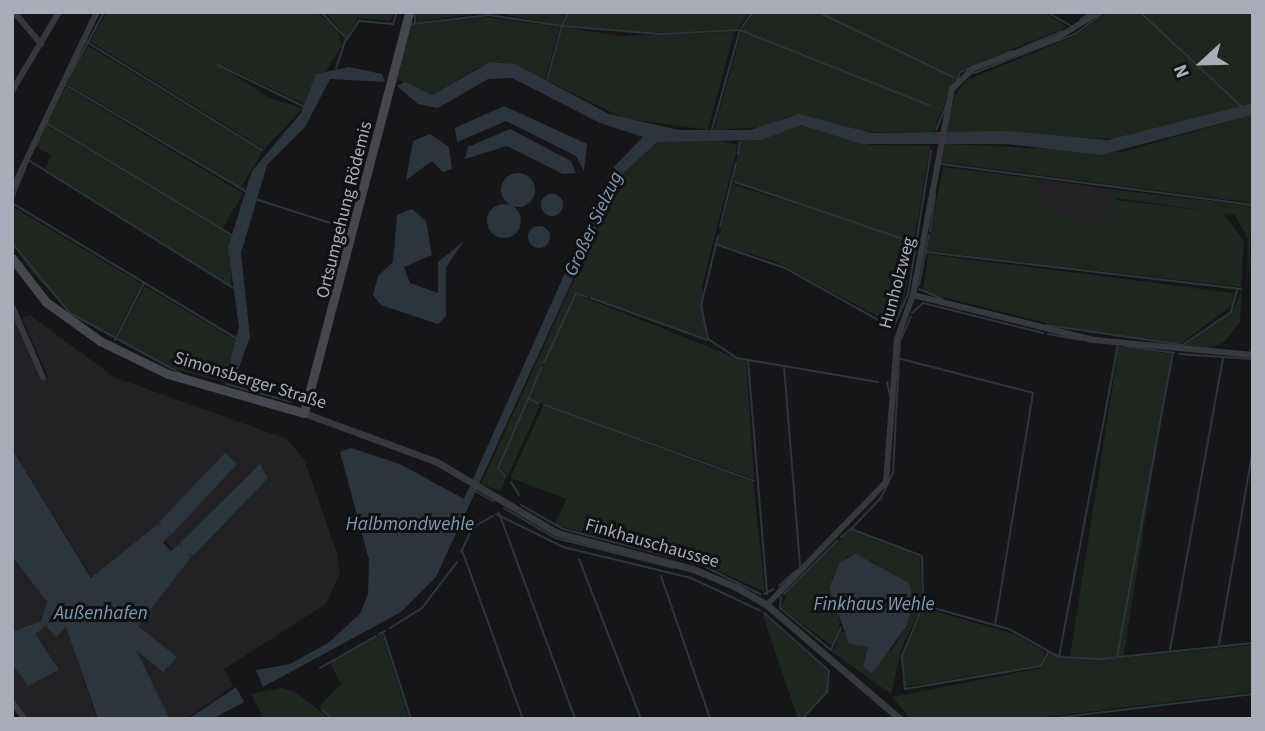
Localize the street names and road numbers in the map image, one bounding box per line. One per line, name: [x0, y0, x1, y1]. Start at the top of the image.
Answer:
street label: Ortsumgehung Rödemis: [313, 119, 377, 301]
street label: Hunholzweg: [875, 235, 921, 331]
street label: Simonsberger Straße: [171, 348, 329, 414]
street label: Finkhauschaussee: [583, 515, 721, 573]

